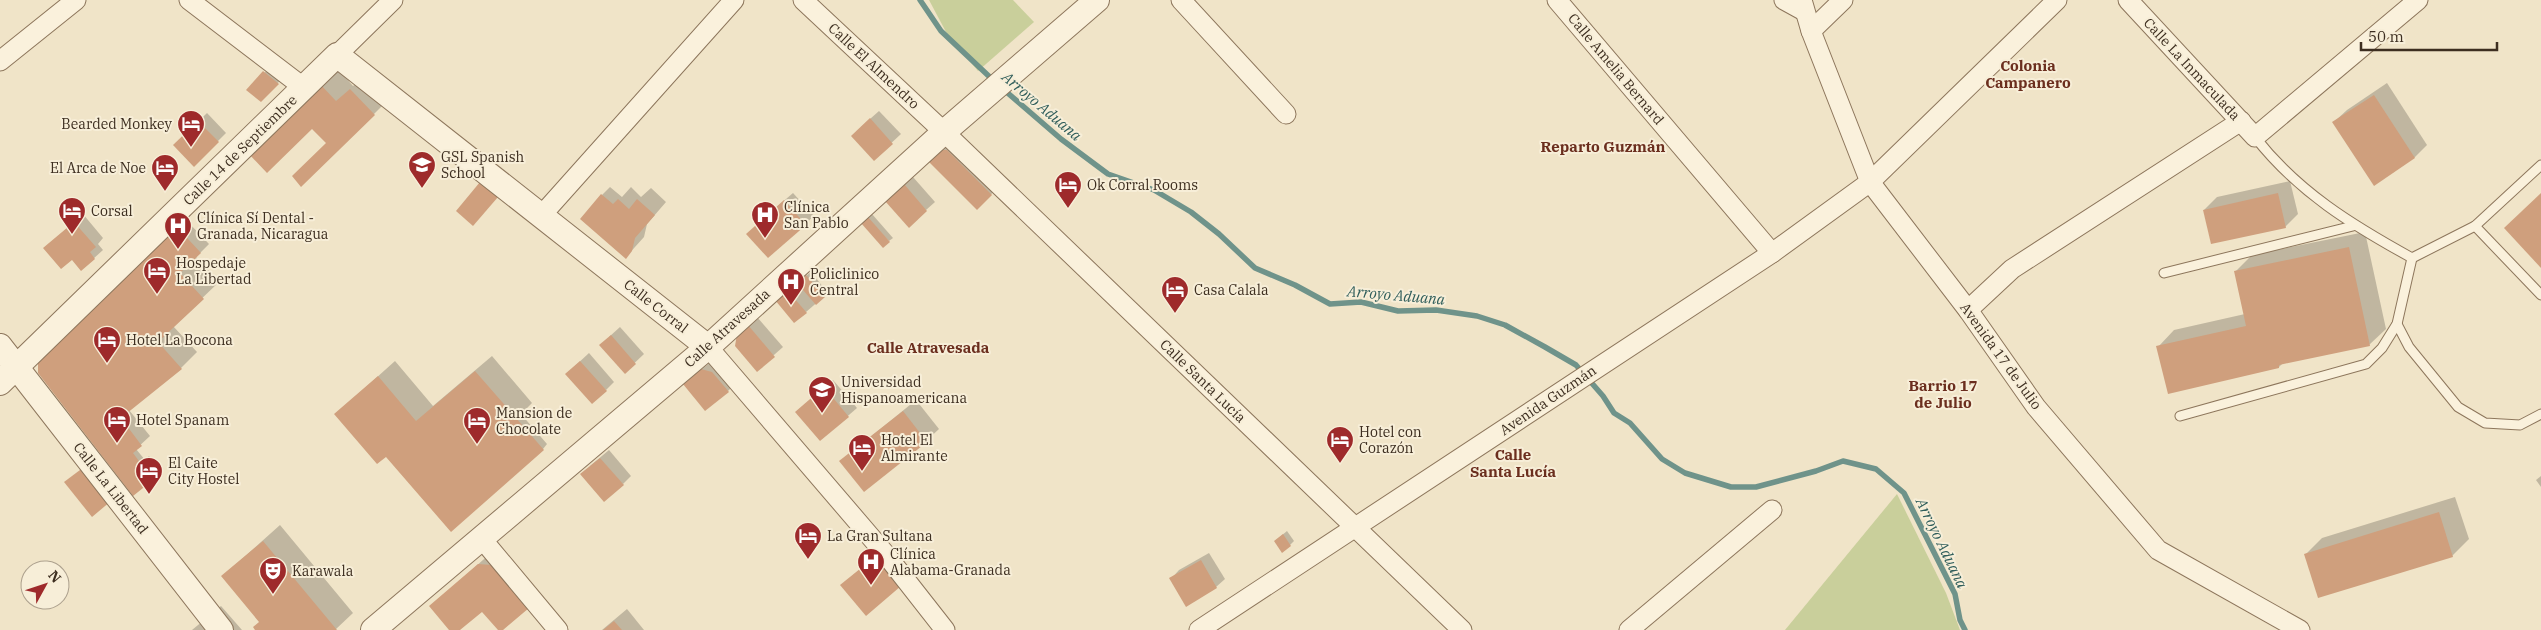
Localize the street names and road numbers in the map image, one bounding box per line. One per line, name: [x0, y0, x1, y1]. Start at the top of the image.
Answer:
street label: Calle Amelia Bernard: [1564, 10, 1668, 129]
street label: Calle La Inmaculada: [2140, 14, 2244, 124]
street label: Calle El Almendro: [825, 19, 923, 113]
street label: Calle 14 de Septiembre: [179, 91, 301, 209]
street label: Calle Corral: [620, 275, 692, 337]
street label: Calle Atravesada: [680, 285, 774, 371]
street label: Avenida 17 de Julio: [1956, 299, 2046, 413]
street label: Calle Santa Lucía: [1156, 335, 1250, 427]
street label: Avenida Guzmán: [1496, 361, 1600, 439]
street label: Calle La Libertad: [70, 439, 153, 538]

